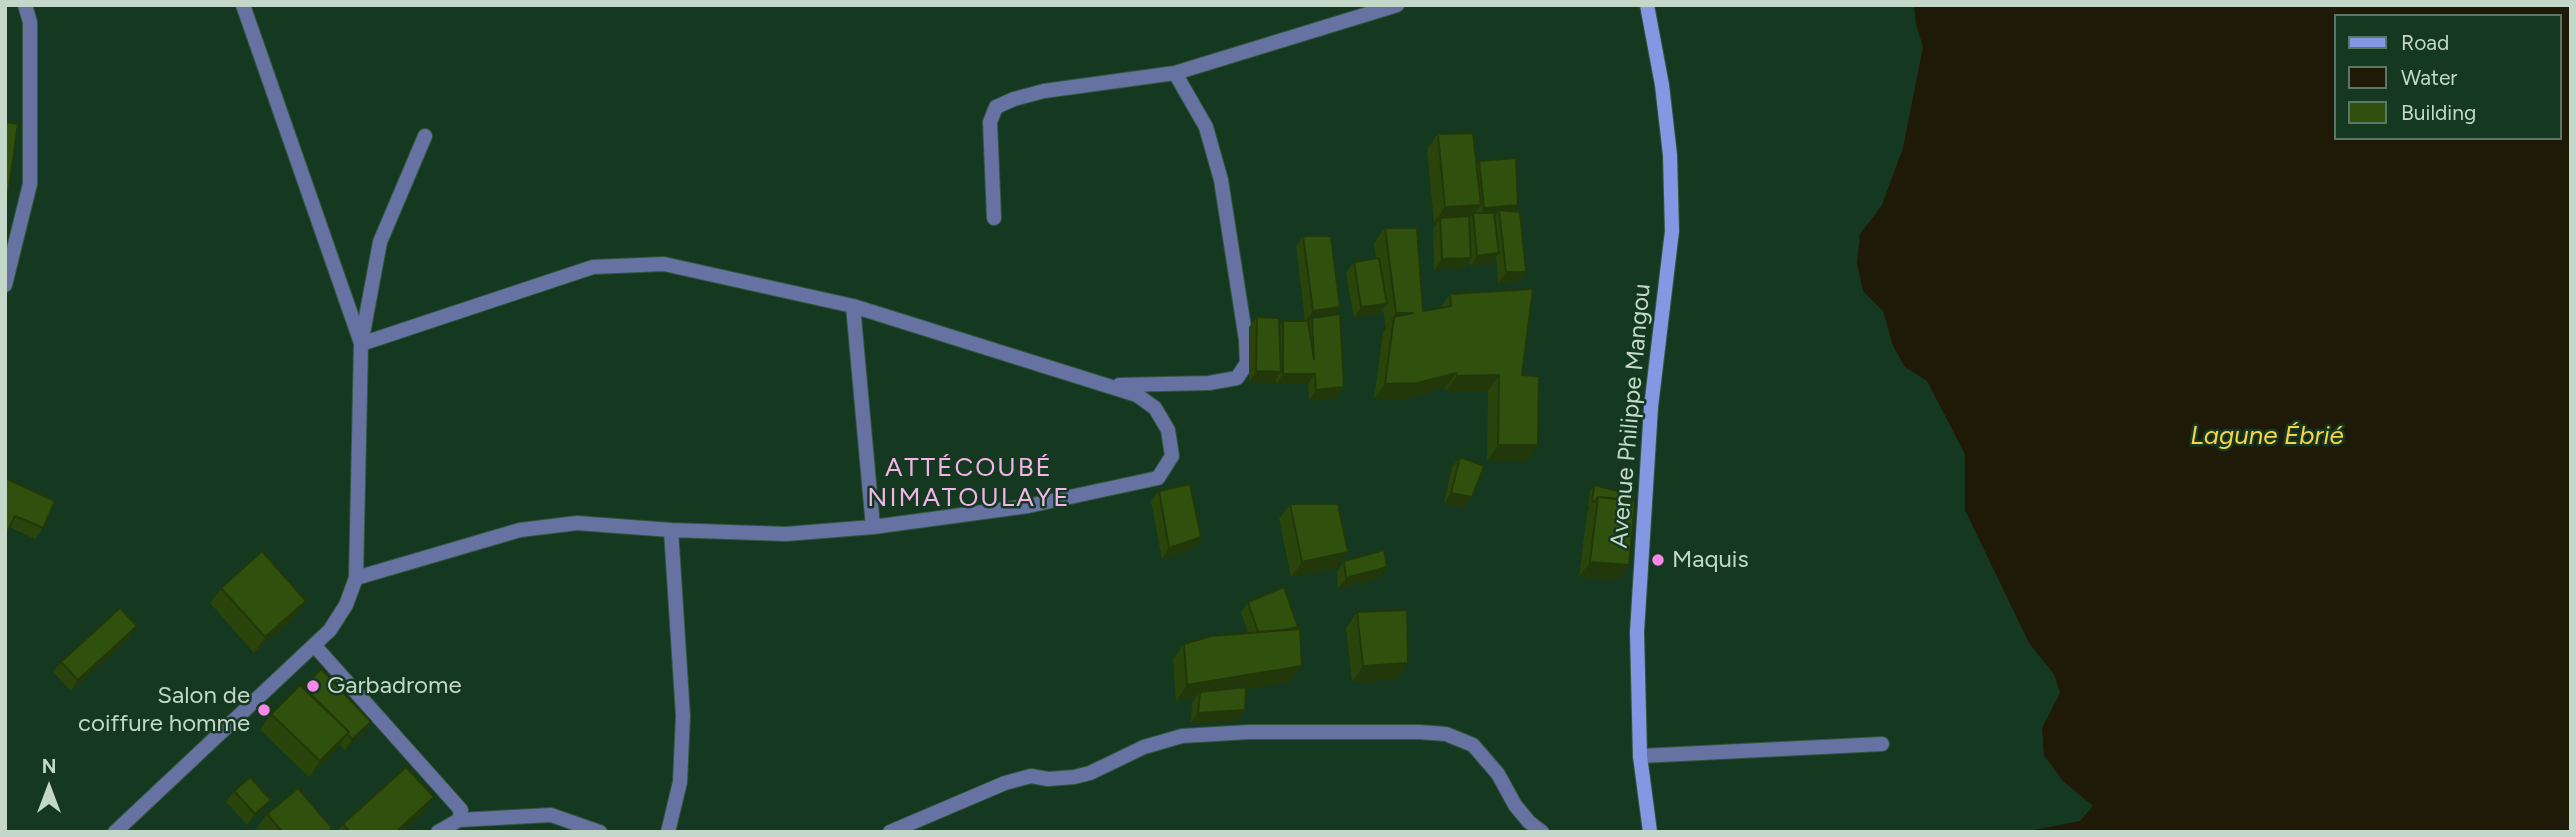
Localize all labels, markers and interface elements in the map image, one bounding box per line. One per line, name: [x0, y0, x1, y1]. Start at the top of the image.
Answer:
legend: [2334, 14, 2562, 140]
text: Road: [2401, 30, 2449, 55]
text: Water: [2401, 65, 2457, 90]
text: Building: [2401, 100, 2476, 125]
street label: Avenue Philippe Mangou: [1605, 282, 1657, 550]
water label: Lagune Ébrié: [2190, 420, 2344, 452]
district label: ATTÉCOUBÉ NIMATOULAYE: [869, 452, 1069, 514]
place label: Maquis: [1672, 546, 1749, 574]
marker: Maquis: [1650, 552, 1666, 568]
place label: Garbadrome: [327, 672, 462, 700]
marker: Garbadrome: [305, 678, 321, 694]
place label: Salon de coiffure homme: [78, 682, 250, 738]
marker: Salon de coiffure homme: [256, 702, 272, 718]
north arrow: [14, 753, 84, 823]
text: N: [42, 755, 56, 778]

